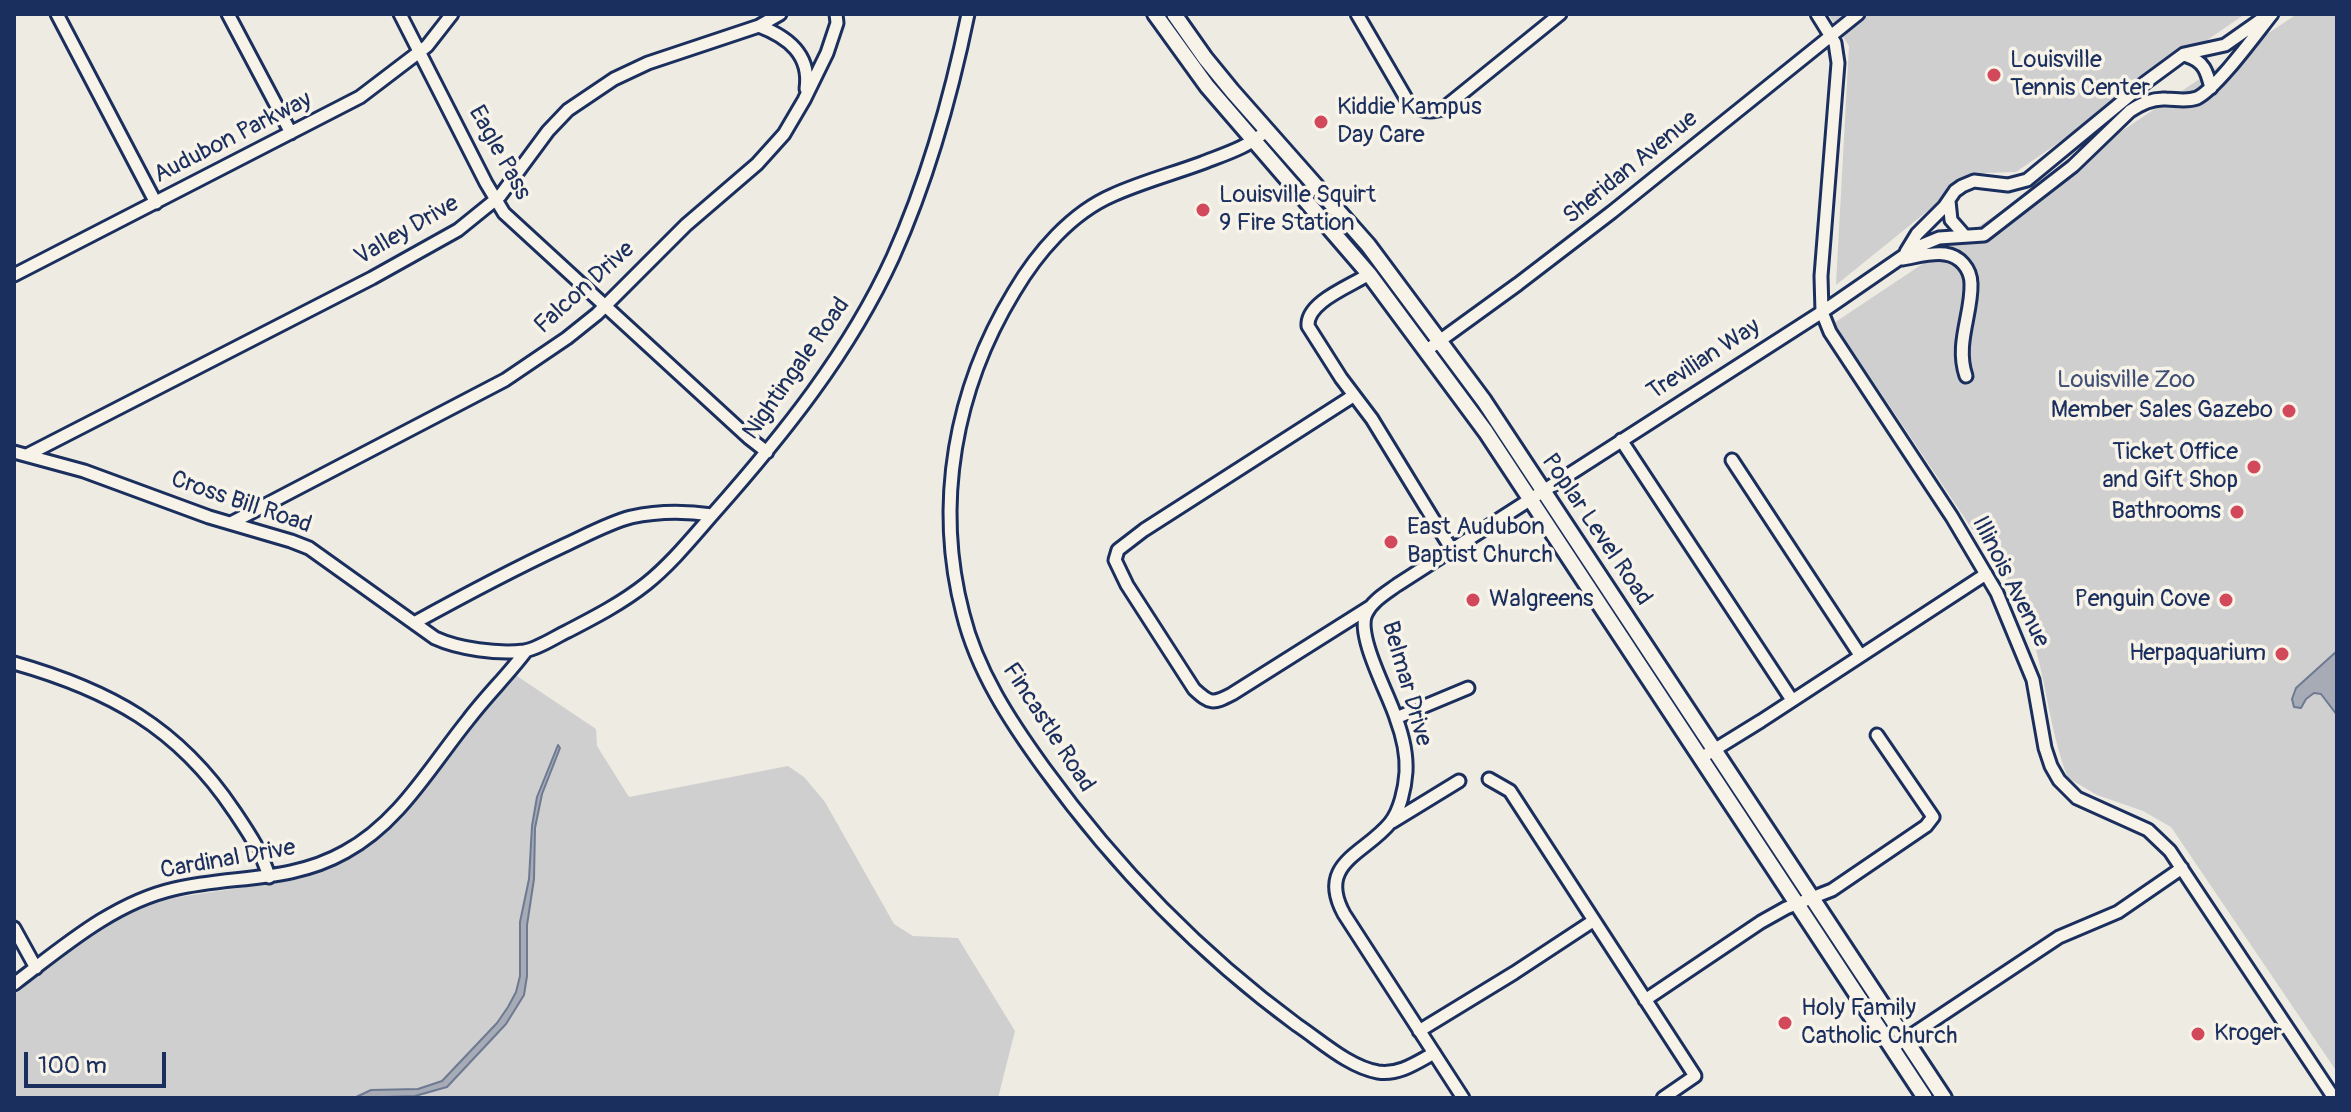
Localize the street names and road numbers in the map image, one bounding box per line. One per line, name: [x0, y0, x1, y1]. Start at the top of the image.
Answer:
street label: Audubon Parkway: [149, 86, 317, 190]
street label: Eagle Pass: [461, 101, 537, 205]
street label: Sheridan Avenue: [1558, 105, 1704, 231]
street label: Valley Drive: [350, 190, 464, 272]
street label: Falcon Drive: [529, 236, 641, 340]
street label: Nightingale Road: [737, 292, 857, 446]
street label: Trevilian Way: [1642, 313, 1766, 407]
street label: Poplar Level Road: [1535, 449, 1657, 611]
street label: Cross Bill Road: [167, 466, 315, 540]
street label: Illinois Avenue: [1965, 512, 2055, 652]
street label: Belmar Drive: [1374, 618, 1438, 750]
street label: Fincastle Road: [996, 658, 1100, 798]
street label: Cardinal Drive: [158, 834, 298, 886]

